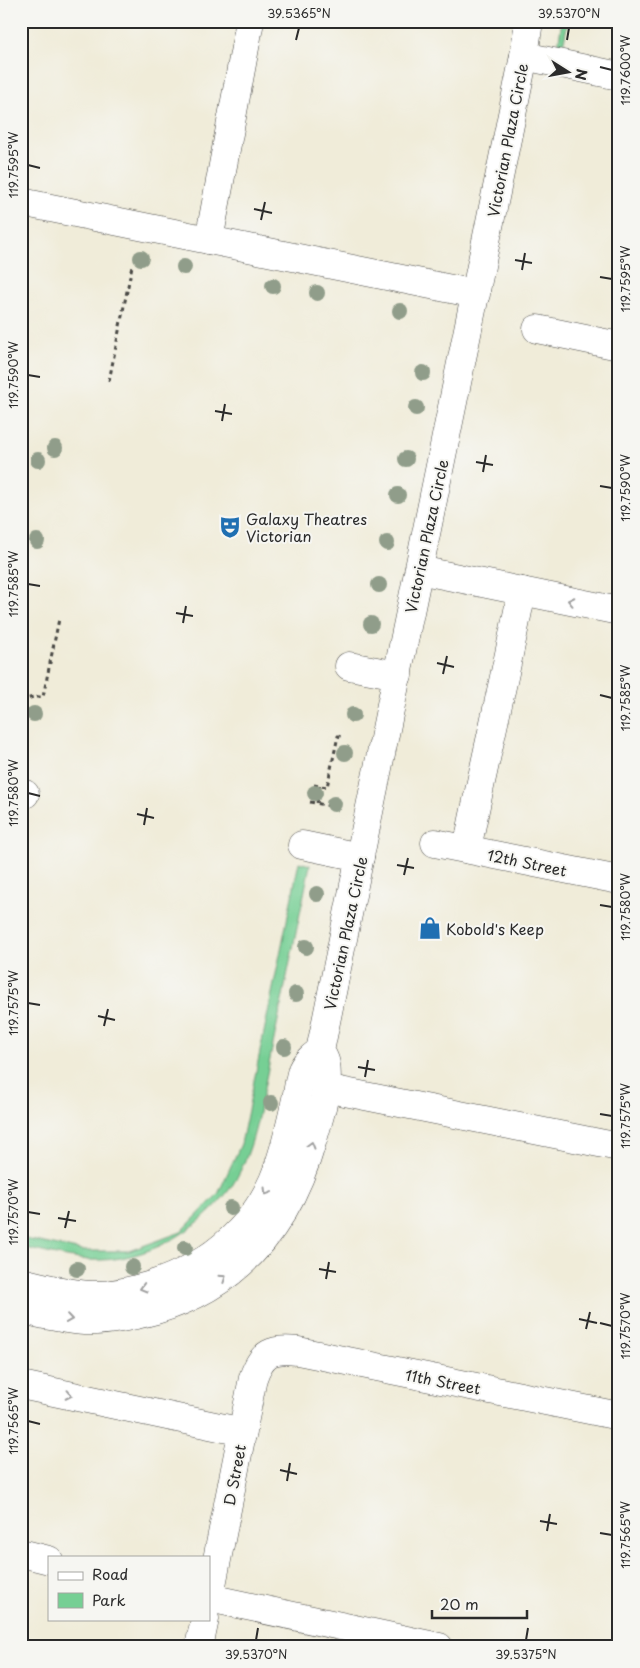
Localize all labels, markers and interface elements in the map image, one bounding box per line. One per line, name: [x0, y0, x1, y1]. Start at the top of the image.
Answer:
text: 39.5365°N: [267, 4, 331, 22]
text: 39.5370°N: [538, 4, 600, 22]
text: 119.7600°W: [616, 34, 634, 105]
north arrow: [542, 48, 592, 98]
street label: Victorian Plaza Circle: [481, 61, 533, 219]
text: N: [570, 67, 593, 82]
text: 119.7595°W: [4, 131, 22, 198]
text: 119.7595°W: [616, 245, 634, 312]
text: 119.7590°W: [4, 341, 22, 409]
text: 119.7590°W: [616, 454, 634, 522]
street label: Victorian Plaza Circle: [398, 457, 454, 615]
place label: Galaxy Theatres Victorian: [246, 507, 367, 547]
theatre icon: Galaxy Theatres Victorian: [217, 514, 243, 540]
text: 119.7585°W: [4, 550, 22, 617]
one-way arrow: [567, 597, 575, 607]
text: 119.7585°W: [616, 664, 634, 731]
text: 119.7580°W: [4, 758, 22, 827]
street label: 12th Street: [485, 842, 569, 882]
street label: Victorian Plaza Circle: [317, 854, 373, 1012]
text: 119.7580°W: [616, 872, 634, 941]
shop icon: Kobold's Keep: [417, 915, 443, 941]
place label: Kobold's Keep: [446, 917, 544, 940]
text: 119.7575°W: [4, 969, 22, 1036]
text: 119.7575°W: [616, 1082, 634, 1149]
one-way arrow: [305, 1141, 316, 1150]
text: 119.7570°W: [4, 1178, 22, 1245]
one-way arrow: [264, 1186, 274, 1195]
one-way arrow: [217, 1275, 227, 1284]
one-way arrow: [139, 1282, 147, 1292]
text: 119.7570°W: [616, 1292, 634, 1359]
one-way arrow: [65, 1313, 74, 1323]
street label: 11th Street: [403, 1362, 483, 1400]
text: 119.7565°W: [4, 1387, 22, 1455]
one-way arrow: [64, 1389, 73, 1400]
street label: D Street: [217, 1442, 251, 1508]
text: 119.7565°W: [616, 1501, 634, 1569]
legend: [48, 1556, 210, 1620]
text: Road: [92, 1562, 128, 1585]
text: Park: [92, 1588, 126, 1611]
scale bar: [432, 1588, 528, 1620]
text: 20 m: [440, 1592, 479, 1615]
text: 39.5370°N: [225, 1645, 287, 1663]
text: 39.5375°N: [495, 1645, 557, 1663]

